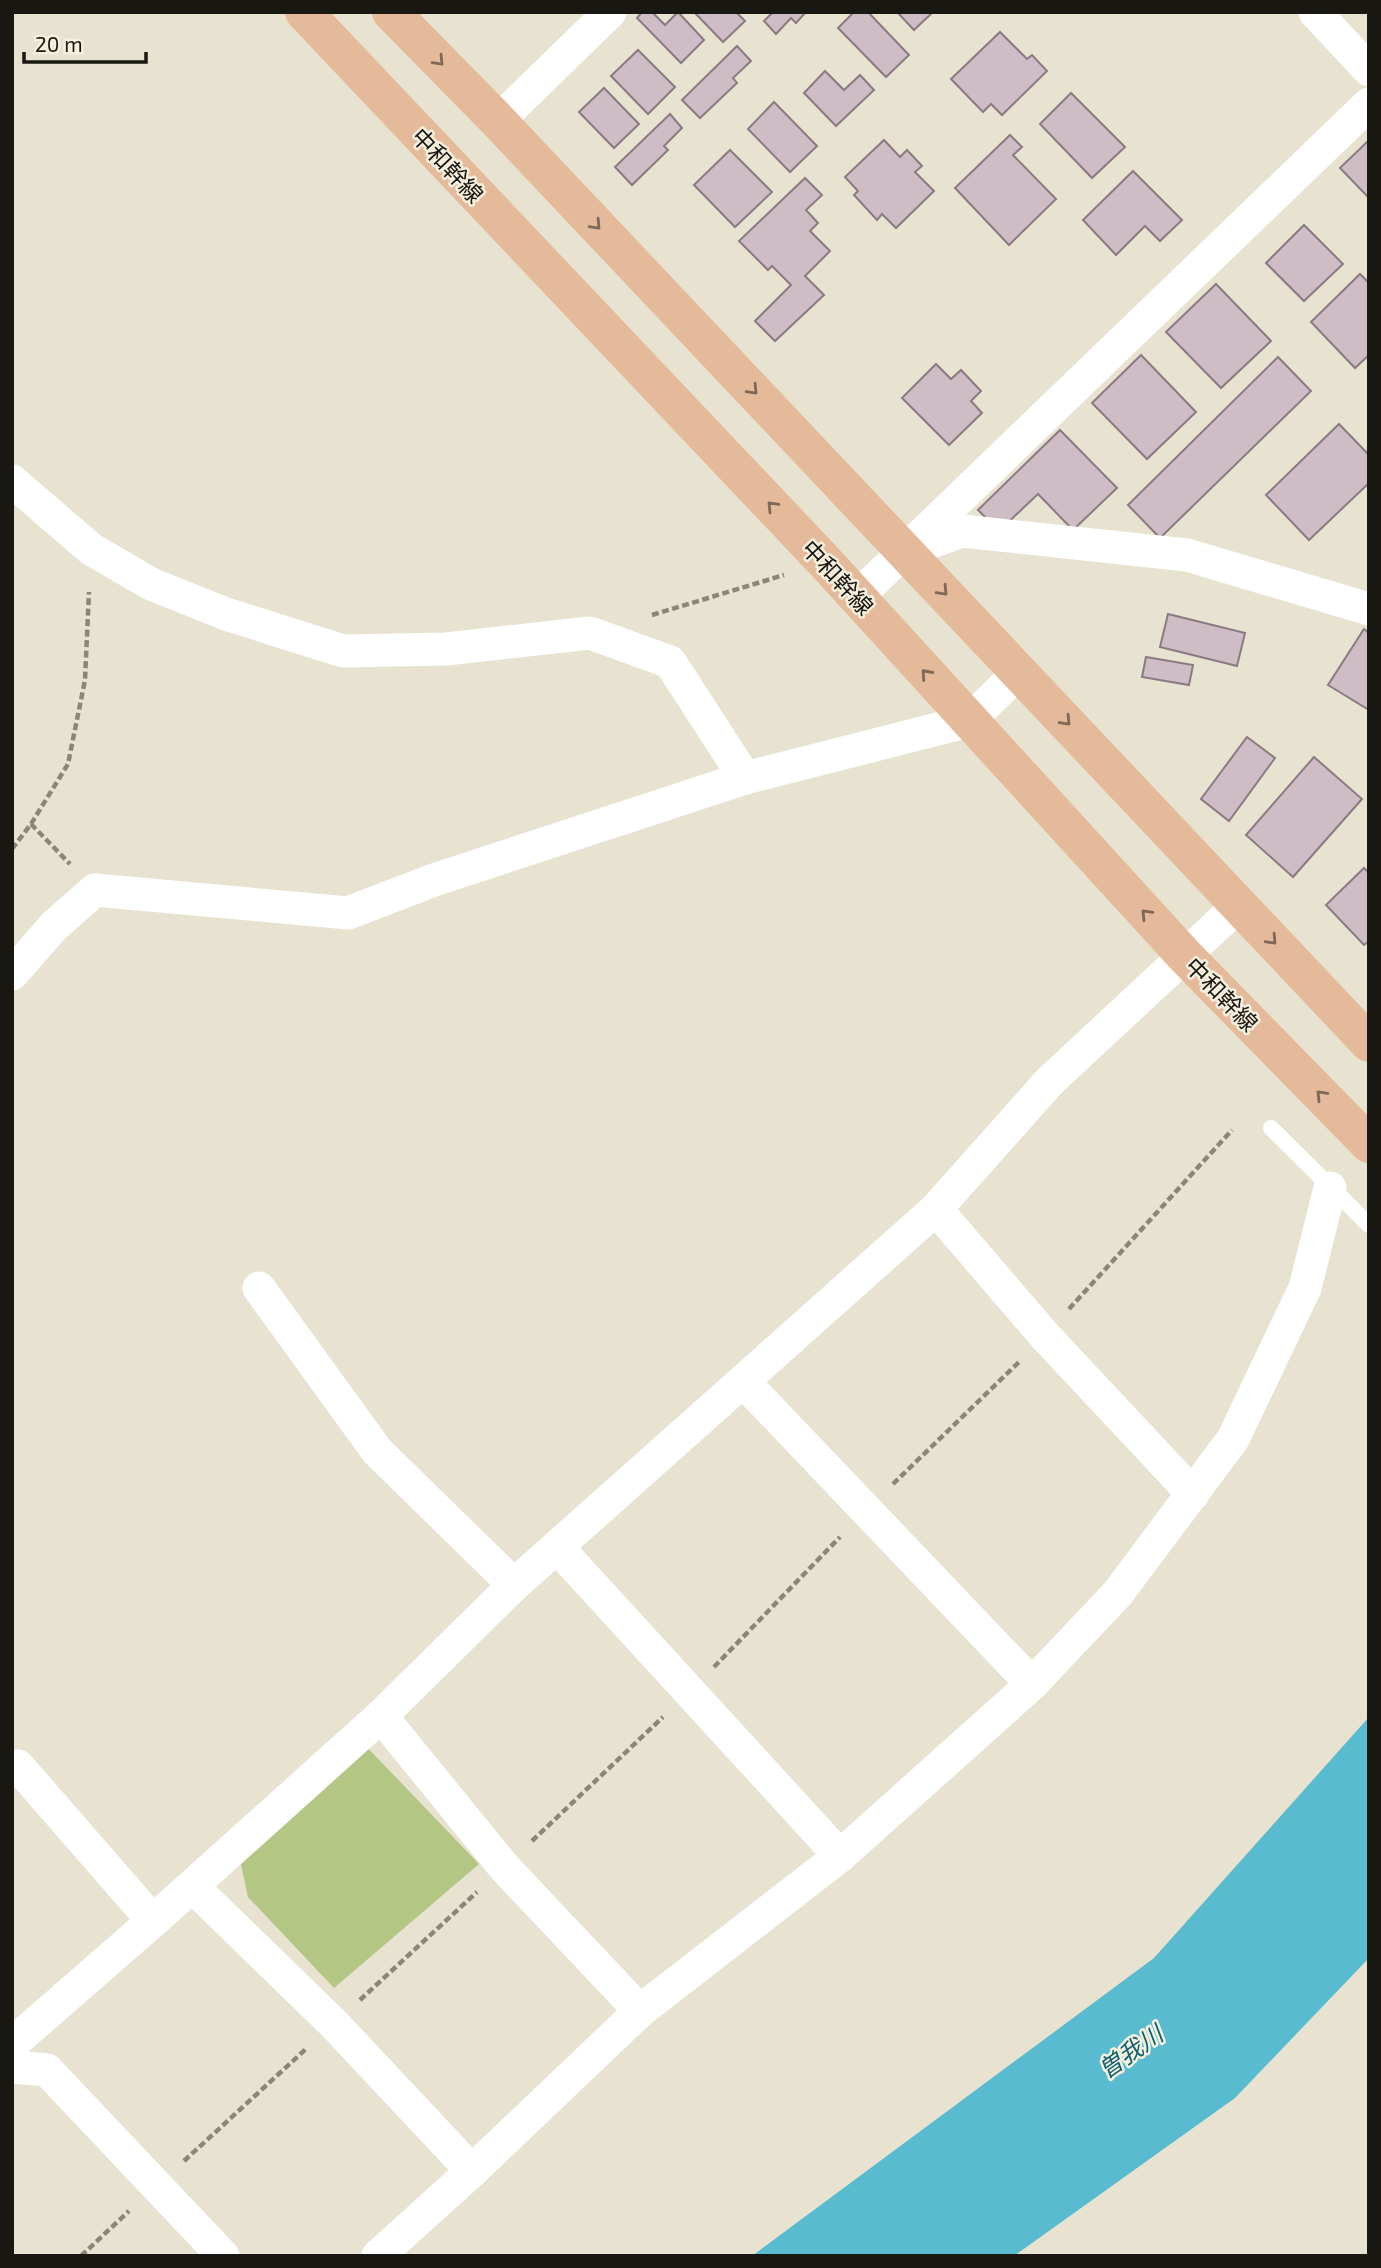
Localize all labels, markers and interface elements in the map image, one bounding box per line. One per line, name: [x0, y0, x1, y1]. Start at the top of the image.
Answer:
scale bar: [24, 21, 147, 65]
text: 20 m: [35, 31, 83, 56]
one-way arrow: [430, 53, 443, 66]
street label: 中和幹線: [406, 122, 490, 208]
one-way arrow: [588, 217, 601, 230]
one-way arrow: [744, 382, 757, 395]
one-way arrow: [768, 502, 781, 515]
street label: 中和幹線: [796, 534, 880, 620]
one-way arrow: [934, 583, 947, 596]
one-way arrow: [922, 669, 935, 682]
one-way arrow: [1057, 713, 1070, 726]
one-way arrow: [1142, 909, 1154, 922]
one-way arrow: [1263, 932, 1276, 945]
street label: 中和幹線: [1180, 951, 1264, 1037]
one-way arrow: [1316, 1091, 1329, 1104]
water label: 曽我川: [1092, 2017, 1170, 2084]

